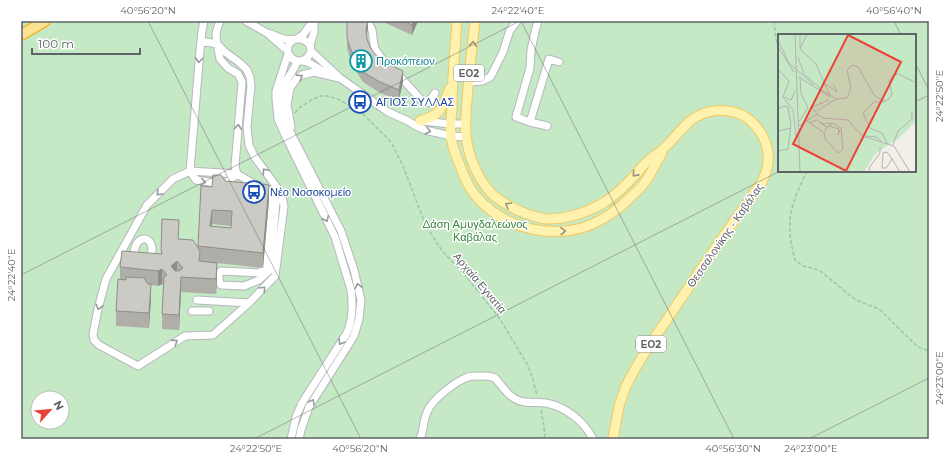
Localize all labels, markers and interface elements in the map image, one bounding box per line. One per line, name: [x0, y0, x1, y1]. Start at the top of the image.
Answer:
text: 40°56'20"N: [120, 4, 176, 17]
text: 24°22'40"E: [492, 4, 545, 17]
text: 40°56'40"N: [866, 4, 922, 17]
scale bar: [32, 30, 140, 56]
inset map: [778, 34, 916, 172]
text: 100 m: [38, 36, 74, 51]
one-way arrow: [468, 41, 477, 47]
building icon: Προκόπειον: [348, 48, 374, 74]
place label: Προκόπειον: [376, 54, 435, 68]
one-way arrow: [195, 57, 204, 63]
road number: ΕΟ2: [454, 65, 484, 81]
text: 24°22'50"E: [933, 69, 946, 122]
one-way arrow: [296, 75, 303, 82]
bus stop icon: ΑΓΙΟΣ ΣΥΛΛΑΣ: [347, 89, 373, 115]
place label: ΑΓΙΟΣ ΣΥΛΛΑΣ: [376, 95, 455, 109]
one-way arrow: [234, 124, 243, 130]
one-way arrow: [425, 126, 432, 135]
one-way arrow: [262, 168, 270, 175]
one-way arrow: [633, 169, 640, 177]
one-way arrow: [200, 177, 206, 185]
bus stop icon: Νέο Νοσοκομείο: [241, 179, 267, 205]
street label: Θεσσαλονίκης - Καβάλας: [684, 180, 766, 290]
place label: Νέο Νοσοκομείο: [270, 185, 351, 199]
one-way arrow: [156, 188, 164, 196]
one-way arrow: [505, 202, 512, 209]
one-way arrow: [321, 215, 329, 223]
park label: Δάση Αμυγδαλεώνος Καβάλας: [422, 217, 528, 244]
one-way arrow: [560, 227, 566, 236]
text: 24°22'40"E: [5, 248, 18, 301]
street label: Αρχαία Εγνατία: [450, 250, 510, 317]
one-way arrow: [354, 282, 362, 289]
one-way arrow: [258, 286, 265, 294]
one-way arrow: [95, 303, 103, 310]
road number: ΕΟ2: [636, 336, 666, 352]
one-way arrow: [338, 338, 346, 345]
one-way arrow: [171, 340, 178, 347]
text: 24°23'00"E: [933, 351, 946, 405]
north arrow: [30, 390, 70, 430]
text: N: [51, 398, 67, 413]
one-way arrow: [308, 399, 315, 407]
text: 24°22'50"E: [230, 442, 283, 455]
text: 40°56'20"N: [332, 442, 388, 455]
text: 40°56'30"N: [705, 442, 761, 455]
text: 24°23'00"E: [784, 442, 838, 455]

